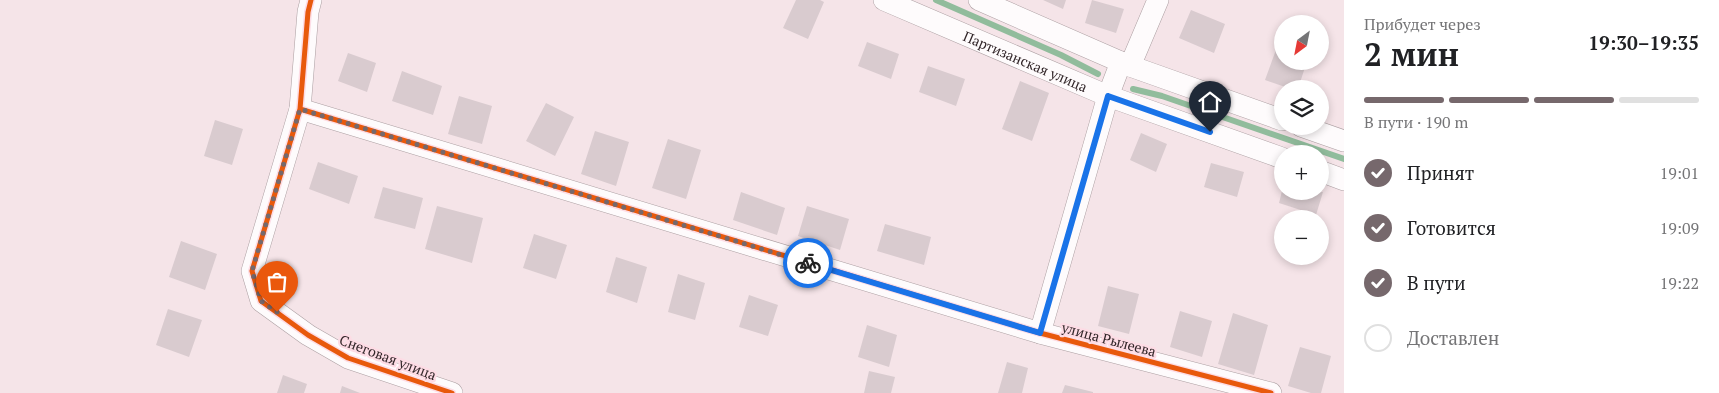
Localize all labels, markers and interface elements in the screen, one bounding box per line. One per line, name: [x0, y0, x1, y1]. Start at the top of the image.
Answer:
text: Прибудет через: [1364, 13, 1481, 35]
north arrow: [1274, 15, 1329, 70]
map controls: [1274, 15, 1329, 265]
street label: Партизанская улица: [961, 26, 1091, 96]
text: 19:30–19:35: [1588, 30, 1699, 55]
text: 2 мин: [1364, 33, 1459, 75]
button: layers: [1274, 80, 1329, 135]
pin: [1189, 81, 1231, 132]
icon: home: [1196, 88, 1224, 116]
text: В пути · 190 m: [1364, 111, 1468, 133]
button: +: [1274, 145, 1329, 200]
icon: check: [1364, 159, 1392, 187]
text: Принят: [1407, 160, 1474, 185]
text: 19:01: [1660, 162, 1699, 184]
button: −: [1274, 210, 1329, 265]
icon: check: [1364, 214, 1392, 242]
text: Готовится: [1407, 215, 1496, 240]
text: 19:09: [1660, 217, 1699, 239]
courier: [783, 238, 833, 288]
icon: bike: [794, 249, 822, 277]
pin: [256, 261, 298, 312]
icon: bag: [263, 268, 291, 296]
icon: check: [1364, 269, 1392, 297]
text: В пути: [1407, 270, 1466, 295]
text: 19:22: [1660, 272, 1699, 294]
street label: улица Рылеева: [1059, 317, 1158, 361]
text: Доставлен: [1407, 325, 1499, 350]
street label: Снеговая улица: [337, 330, 439, 384]

